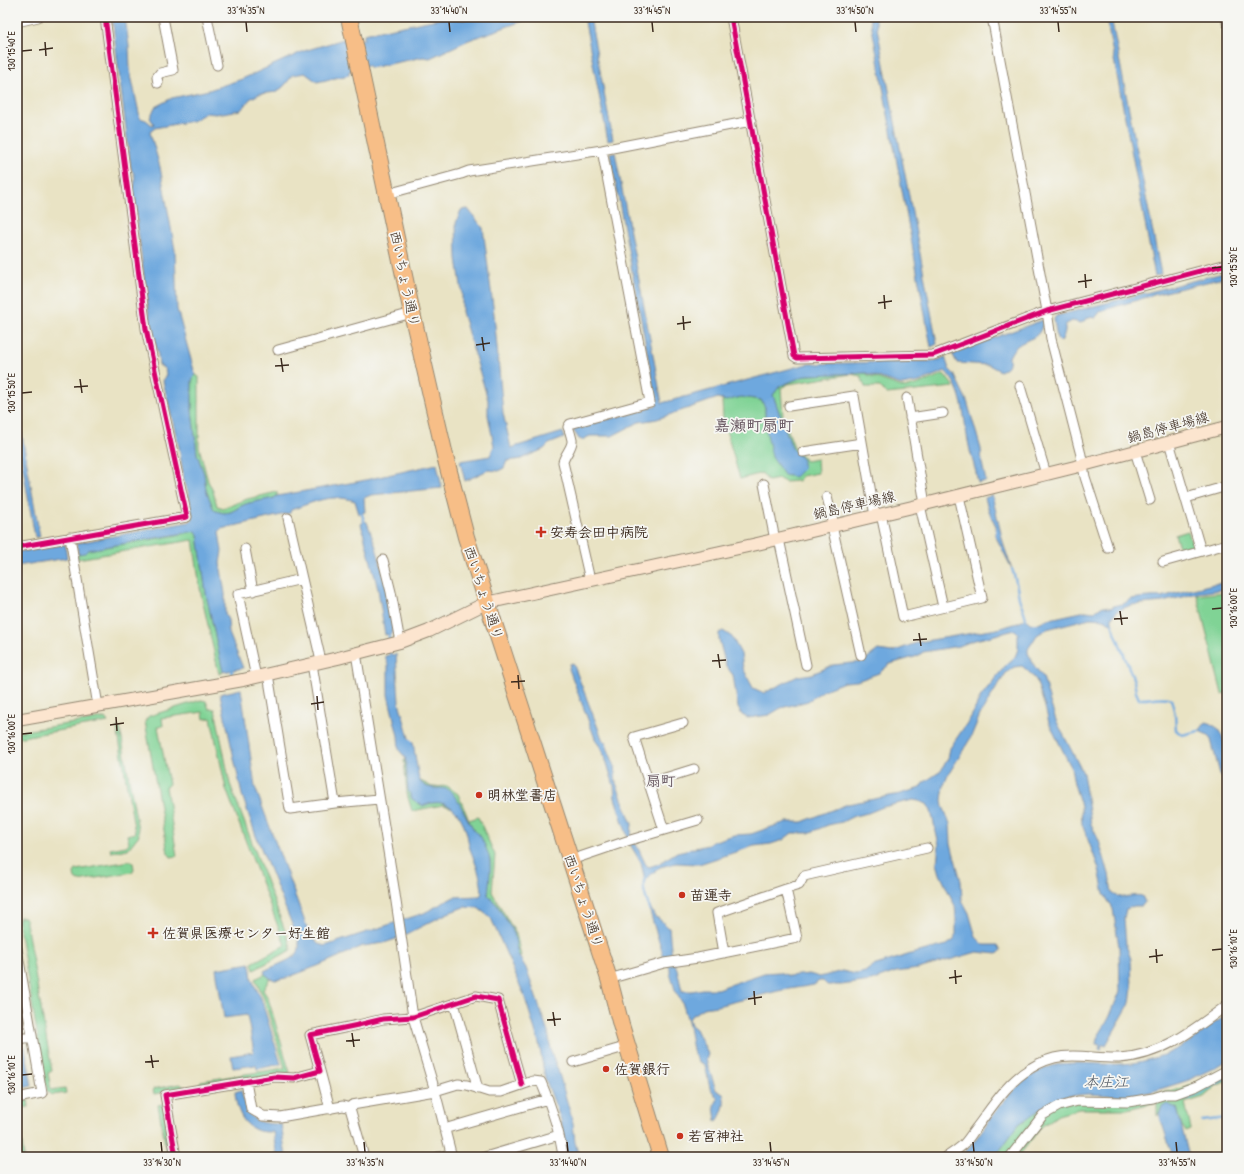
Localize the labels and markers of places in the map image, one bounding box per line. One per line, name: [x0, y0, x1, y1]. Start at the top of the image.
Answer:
place label: 安寿会田中病院: [550, 522, 648, 541]
marker: 安寿会田中病院: [535, 526, 547, 538]
place label: 明林堂書店: [487, 785, 557, 804]
marker: 明林堂書店: [474, 790, 484, 800]
place label: 苗運寺: [690, 885, 732, 904]
marker: 苗運寺: [677, 890, 687, 900]
place label: 佐賀県医療センター好生館: [162, 923, 330, 942]
marker: 佐賀県医療センター好生館: [147, 927, 159, 939]
place label: 佐賀銀行: [614, 1059, 670, 1078]
marker: 佐賀銀行: [601, 1064, 611, 1074]
place label: 若宮神社: [688, 1126, 744, 1145]
marker: 若宮神社: [675, 1131, 685, 1141]

